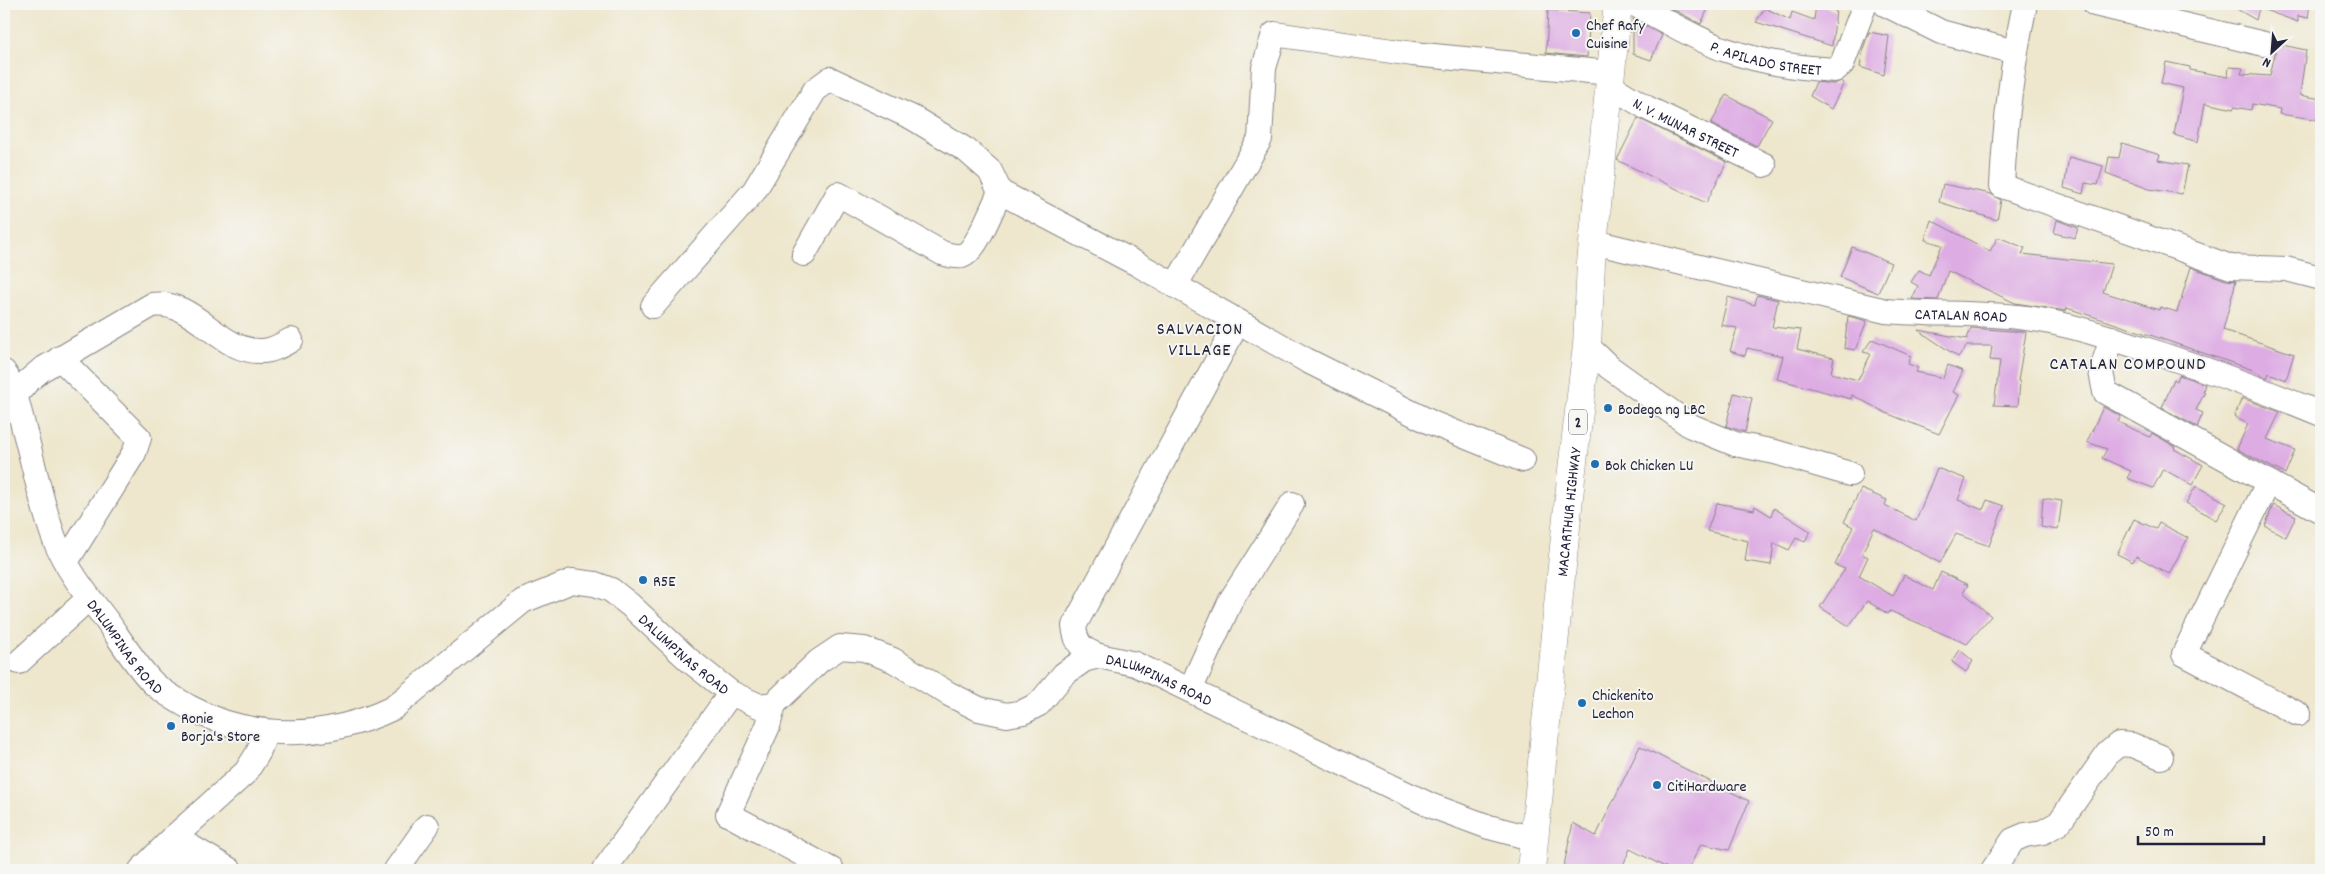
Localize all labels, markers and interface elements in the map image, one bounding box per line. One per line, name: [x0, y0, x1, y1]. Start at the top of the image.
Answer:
place label: Chef Rafy Cuisine: [1586, 15, 1645, 56]
marker: Chef Rafy Cuisine: [1570, 27, 1582, 39]
north arrow: [2248, 28, 2298, 78]
street label: P. APILADO STREET: [1706, 36, 1823, 83]
text: N: [2260, 51, 2275, 72]
street label: N. V. MUNAR STREET: [1628, 93, 1743, 165]
street label: CATALAN ROAD: [1914, 304, 2008, 330]
district label: SALVACION VILLAGE: [1157, 318, 1243, 364]
district label: CATALAN COMPOUND: [2049, 353, 2207, 378]
place label: Bodega ng LBC: [1618, 399, 1706, 422]
marker: Bodega ng LBC: [1602, 402, 1614, 414]
road number: 2: [1569, 410, 1587, 434]
street label: MACARTHUR HIGHWAY: [1552, 445, 1589, 578]
place label: Bok Chicken LU: [1605, 455, 1693, 478]
marker: Bok Chicken LU: [1589, 458, 1601, 470]
place label: R5E: [653, 571, 676, 594]
marker: R5E: [637, 574, 649, 586]
street label: DALUMPINAS ROAD: [80, 595, 167, 701]
street label: DALUMPINAS ROAD: [632, 609, 734, 702]
street label: DALUMPINAS ROAD: [1103, 649, 1215, 713]
place label: Chickenito Lechon: [1592, 685, 1654, 726]
marker: Chickenito Lechon: [1576, 697, 1588, 709]
place label: Ronie Borja's Store: [181, 708, 260, 749]
marker: Ronie Borja's Store: [165, 720, 177, 732]
place label: CitiHardware: [1667, 776, 1747, 799]
marker: CitiHardware: [1651, 779, 1663, 791]
scale bar: [2138, 814, 2264, 846]
text: 50 m: [2145, 822, 2174, 844]

